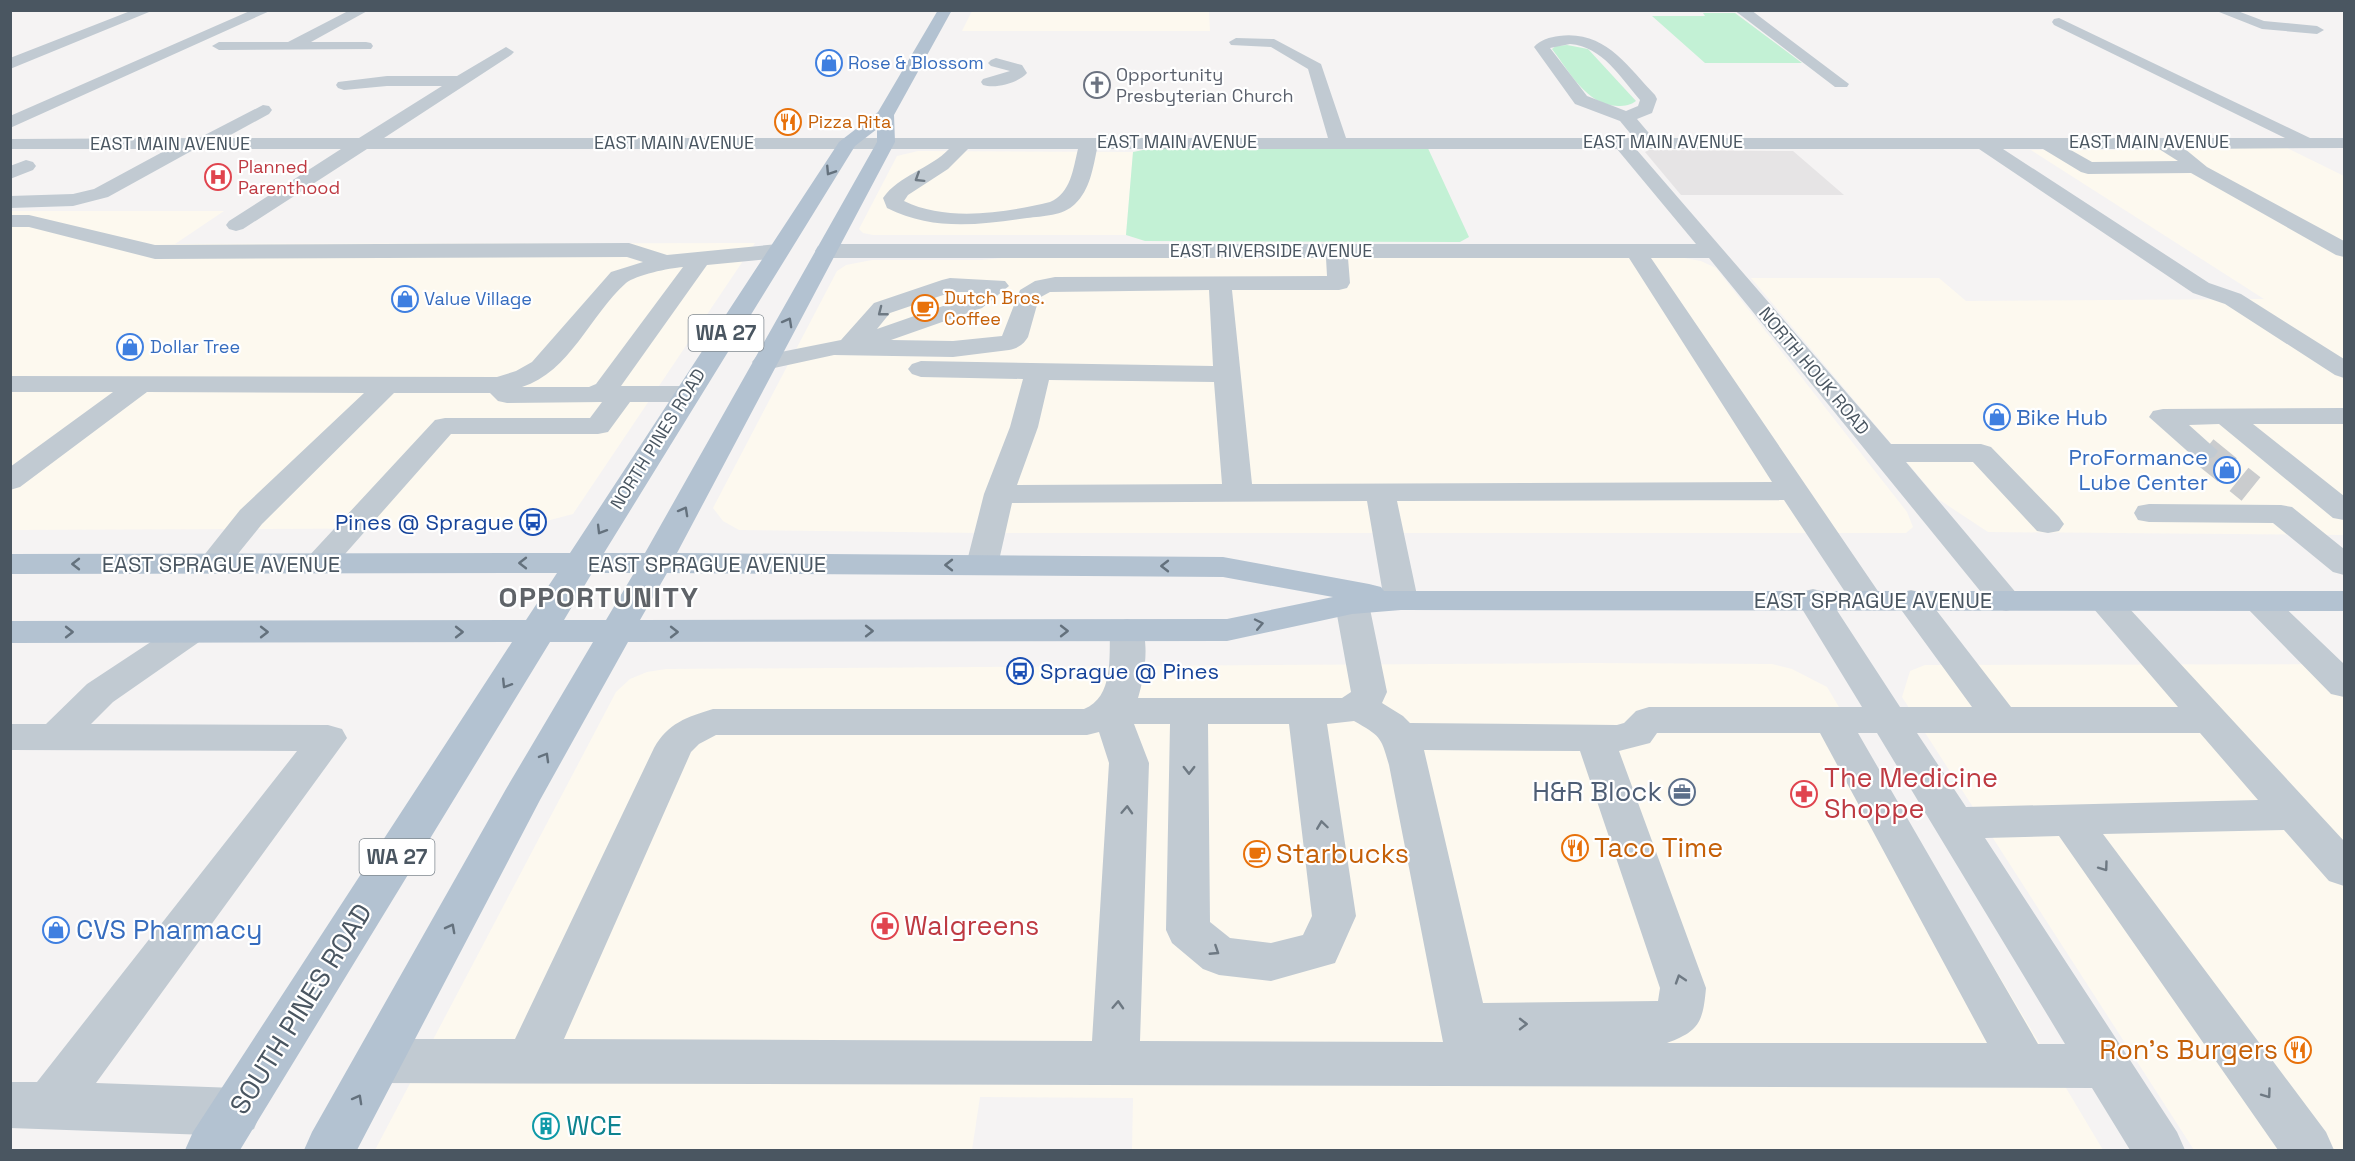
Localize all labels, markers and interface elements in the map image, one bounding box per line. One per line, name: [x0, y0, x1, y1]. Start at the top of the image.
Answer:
shop icon: Rose & Blossom: [814, 48, 844, 78]
place label: Rose & Blossom: [848, 51, 984, 74]
place label: Opportunity Presbyterian Church: [1116, 63, 1294, 107]
church icon: Opportunity Presbyterian Church: [1082, 70, 1112, 100]
restaurant icon: Pizza Rita: [773, 107, 803, 137]
place label: Pizza Rita: [808, 110, 891, 133]
street label: EAST MAIN AVENUE: [1097, 130, 1257, 153]
street label: EAST MAIN AVENUE: [1583, 130, 1743, 153]
street label: EAST MAIN AVENUE: [2069, 130, 2229, 153]
street label: EAST MAIN AVENUE: [594, 131, 754, 154]
street label: EAST MAIN AVENUE: [90, 132, 250, 155]
place label: Planned Parenthood: [238, 155, 340, 199]
hospital icon: Planned Parenthood: [203, 162, 233, 192]
one-way arrow: [826, 164, 837, 175]
one-way arrow: [915, 170, 925, 182]
street label: EAST RIVERSIDE AVENUE: [1170, 239, 1372, 262]
shop icon: Value Village: [390, 284, 420, 314]
place label: Dutch Bros. Coffee: [944, 286, 1045, 330]
place label: Value Village: [424, 287, 532, 310]
cafe icon: Dutch Bros. Coffee: [910, 293, 940, 323]
street label: NORTH HOUK ROAD: [1754, 302, 1875, 439]
one-way arrow: [878, 305, 889, 316]
road number: WA 27: [688, 315, 764, 351]
one-way arrow: [781, 318, 792, 328]
shop icon: Dollar Tree: [115, 332, 145, 362]
place label: Dollar Tree: [150, 335, 240, 358]
street label: NORTH PINES ROAD: [605, 364, 710, 513]
shop icon: Bike Hub: [1982, 402, 2012, 432]
place label: Bike Hub: [2016, 403, 2108, 431]
place label: ProFormance Lube Center: [2068, 443, 2208, 496]
shop icon: ProFormance Lube Center: [2212, 455, 2242, 485]
bus stop icon: Pines @ Sprague: [518, 507, 548, 537]
one-way arrow: [677, 507, 688, 518]
place label: Pines @ Sprague: [335, 508, 514, 536]
one-way arrow: [597, 524, 609, 534]
street label: EAST SPRAGUE AVENUE: [102, 550, 340, 578]
street label: EAST SPRAGUE AVENUE: [588, 550, 826, 578]
one-way arrow: [518, 557, 527, 569]
one-way arrow: [71, 558, 80, 570]
one-way arrow: [944, 559, 953, 571]
one-way arrow: [1160, 560, 1169, 572]
district label: OPPORTUNITY: [499, 579, 699, 615]
street label: EAST SPRAGUE AVENUE: [1754, 586, 1992, 614]
one-way arrow: [1253, 618, 1263, 631]
one-way arrow: [865, 625, 874, 637]
one-way arrow: [1060, 625, 1069, 637]
one-way arrow: [65, 626, 74, 638]
one-way arrow: [260, 626, 269, 638]
one-way arrow: [455, 626, 464, 638]
one-way arrow: [670, 626, 679, 638]
bus stop icon: Sprague @ Pines: [1005, 656, 1035, 686]
place label: Sprague @ Pines: [1040, 657, 1219, 685]
one-way arrow: [501, 678, 513, 688]
one-way arrow: [538, 753, 549, 763]
place label: The Medicine Shoppe: [1824, 760, 1998, 826]
one-way arrow: [1183, 765, 1195, 774]
place label: H&R Block: [1532, 774, 1662, 809]
office icon: H&R Block: [1667, 777, 1697, 807]
pharmacy icon: The Medicine Shoppe: [1789, 779, 1819, 809]
one-way arrow: [1120, 806, 1133, 815]
one-way arrow: [1316, 820, 1328, 829]
place label: Taco Time: [1594, 830, 1723, 865]
restaurant icon: Taco Time: [1560, 833, 1590, 863]
place label: Starbucks: [1276, 836, 1409, 871]
road number: WA 27: [360, 839, 434, 875]
cafe icon: Starbucks: [1242, 839, 1272, 869]
one-way arrow: [2097, 861, 2108, 872]
street label: SOUTH PINES ROAD: [222, 897, 380, 1121]
place label: Walgreens: [904, 908, 1039, 943]
pharmacy icon: Walgreens: [870, 911, 900, 941]
place label: CVS Pharmacy: [76, 912, 263, 947]
shop icon: CVS Pharmacy: [41, 915, 71, 945]
one-way arrow: [444, 924, 455, 934]
one-way arrow: [1209, 944, 1220, 955]
one-way arrow: [1675, 974, 1687, 985]
one-way arrow: [1111, 1001, 1124, 1010]
one-way arrow: [1518, 1018, 1527, 1030]
place label: Ron's Burgers: [2099, 1032, 2278, 1067]
restaurant icon: Ron's Burgers: [2283, 1035, 2313, 1065]
one-way arrow: [2260, 1087, 2271, 1098]
one-way arrow: [351, 1095, 362, 1105]
place label: WCE: [566, 1108, 622, 1143]
building icon: WCE: [531, 1111, 561, 1141]

